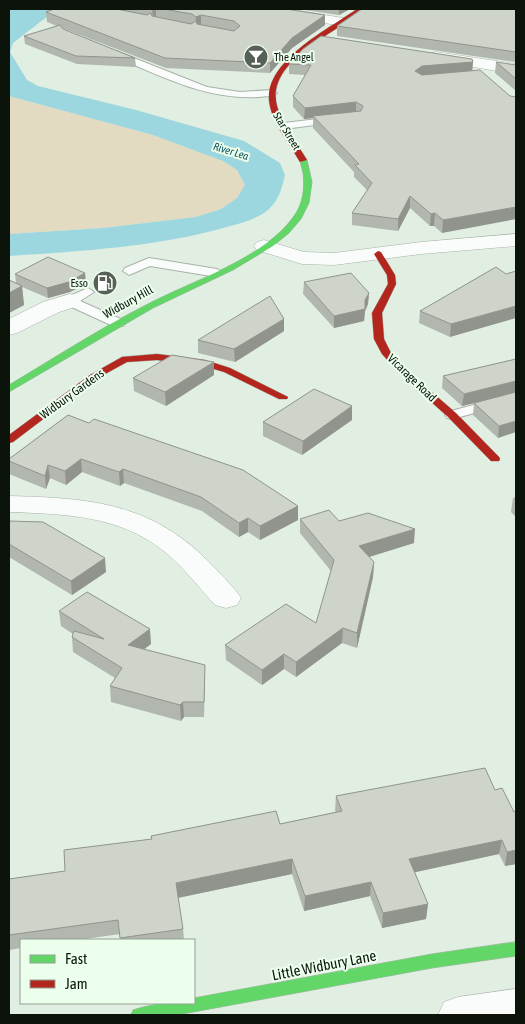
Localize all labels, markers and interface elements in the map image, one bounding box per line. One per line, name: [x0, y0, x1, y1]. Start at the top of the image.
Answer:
bar icon: The Angel: [243, 44, 269, 70]
place label: The Angel: [274, 51, 314, 63]
street label: Star Street: [271, 110, 303, 152]
water label: River Lea: [212, 140, 250, 162]
fuel station icon: Esso: [92, 270, 118, 296]
place label: Esso: [70, 277, 88, 289]
street label: Widbury Hill: [101, 282, 156, 321]
street label: Vicarage Road: [385, 351, 439, 405]
street label: Widbury Gardens: [37, 366, 107, 422]
legend: [20, 939, 195, 1004]
street label: Little Widbury Lane: [270, 947, 378, 983]
text: Fast: [65, 950, 87, 967]
text: Jam: [65, 975, 88, 992]

